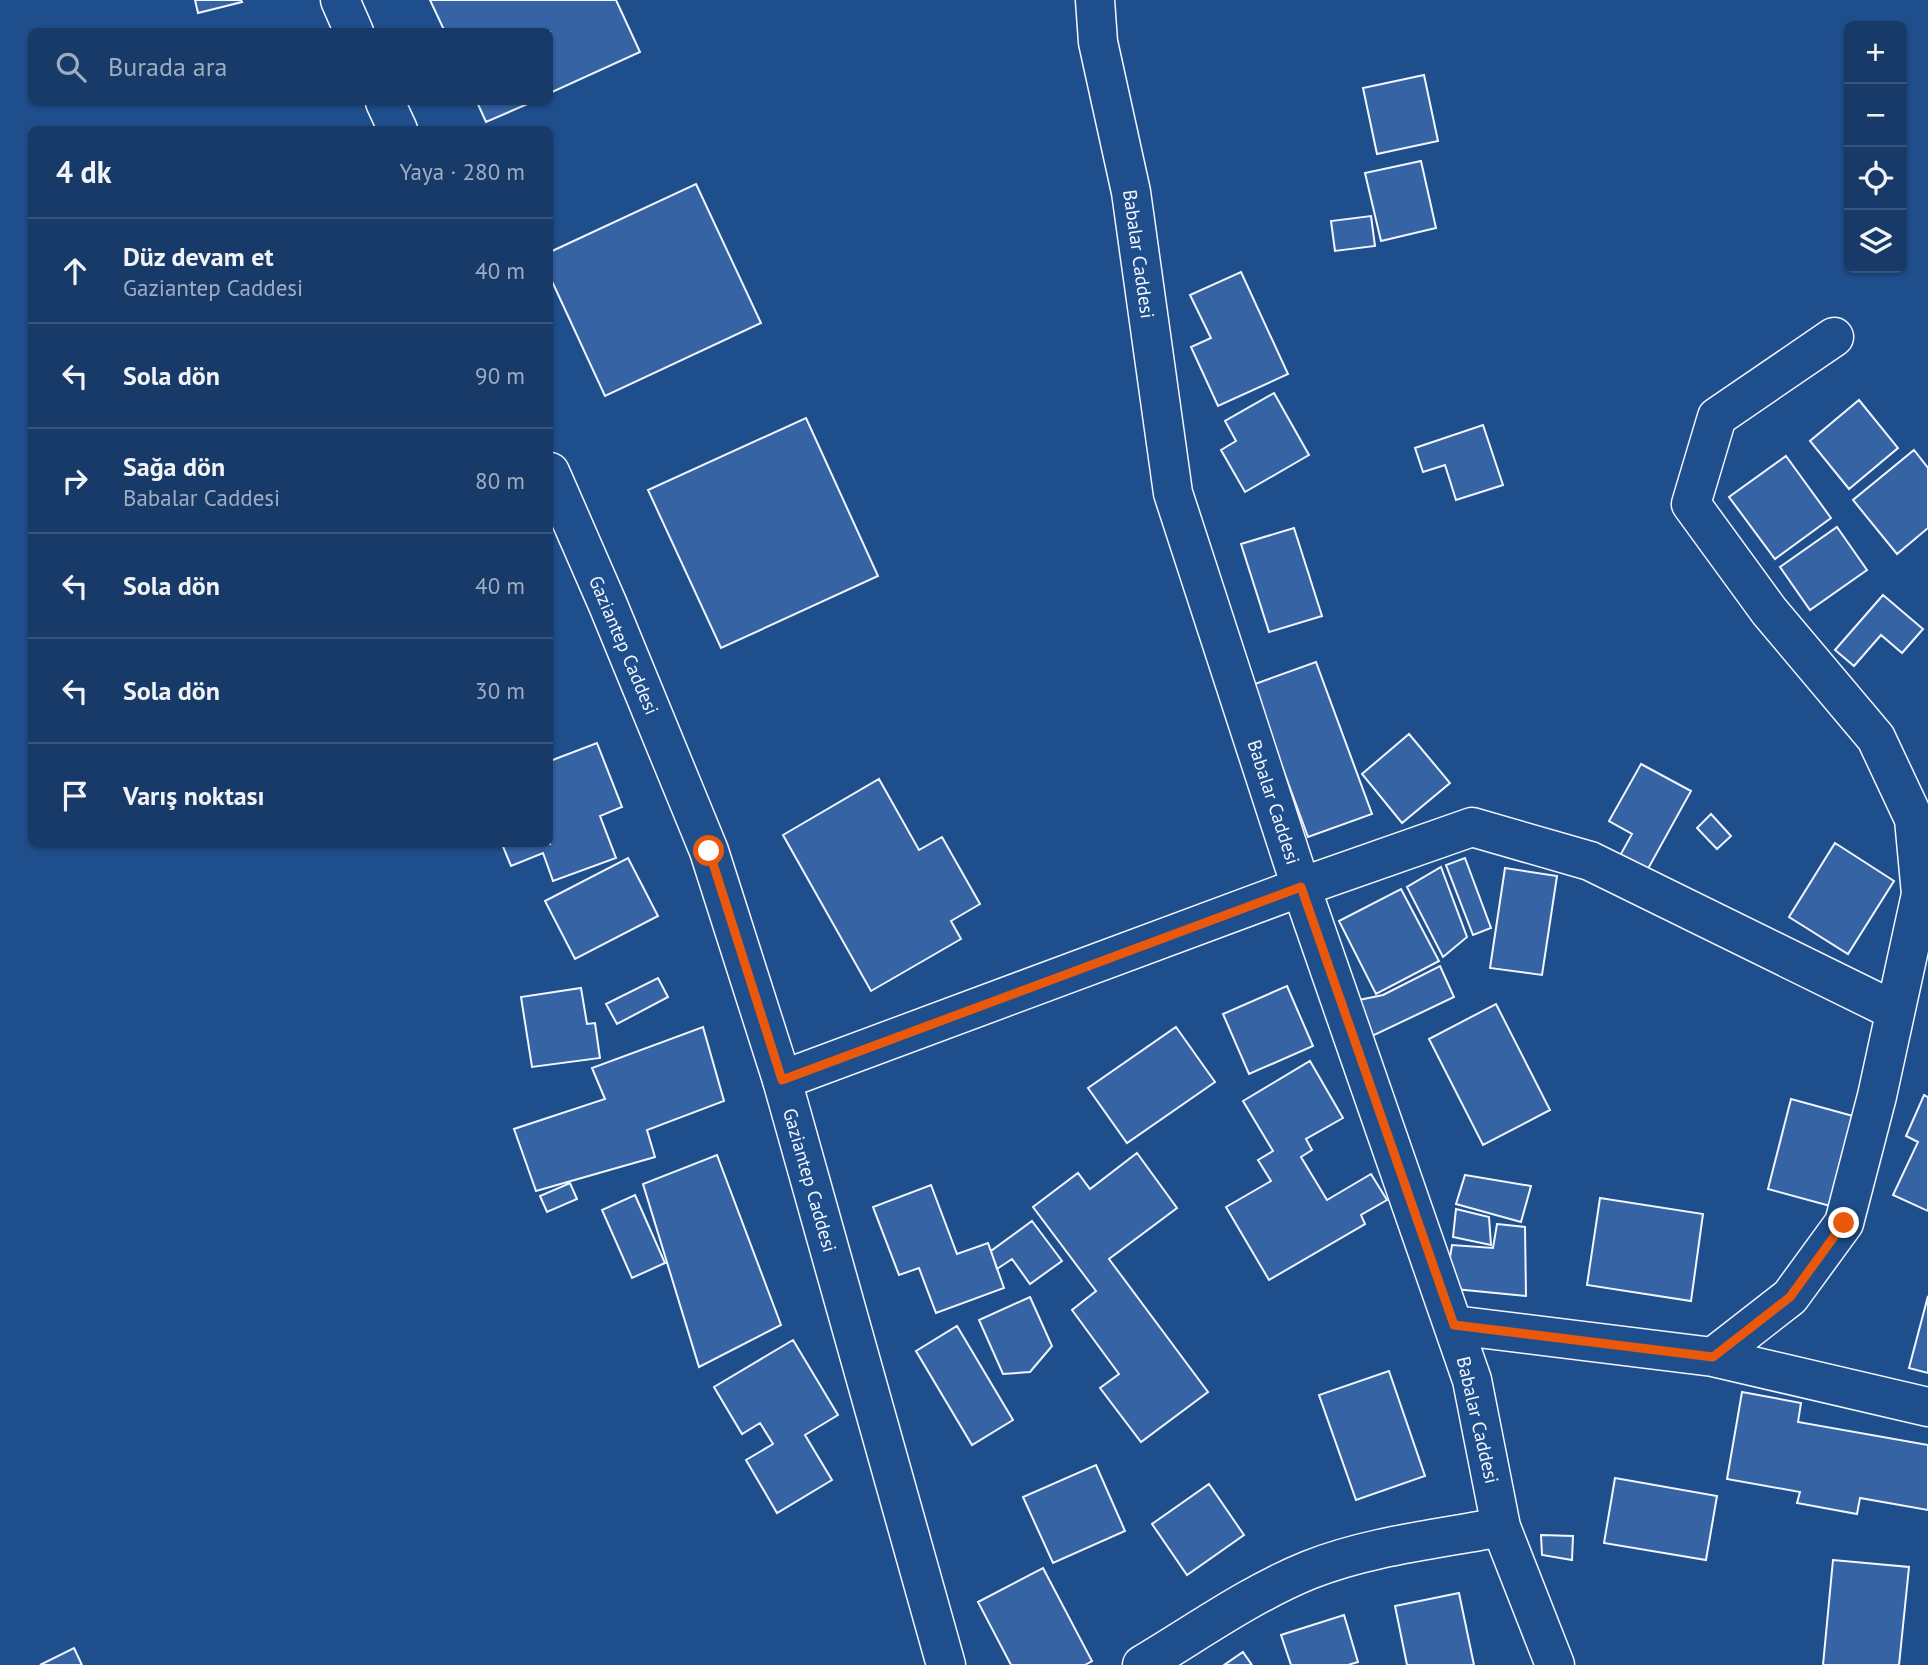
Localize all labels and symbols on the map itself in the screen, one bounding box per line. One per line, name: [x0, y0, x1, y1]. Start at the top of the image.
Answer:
street label: Babalar Caddesi: [1118, 188, 1160, 320]
street label: Gaziantep Caddesi: [584, 572, 664, 718]
street label: Babalar Caddesi: [1243, 737, 1305, 867]
route start: [693, 835, 724, 866]
street label: Gaziantep Caddesi: [778, 1105, 842, 1255]
route end: [1828, 1207, 1859, 1238]
street label: Babalar Caddesi: [1452, 1354, 1504, 1486]

